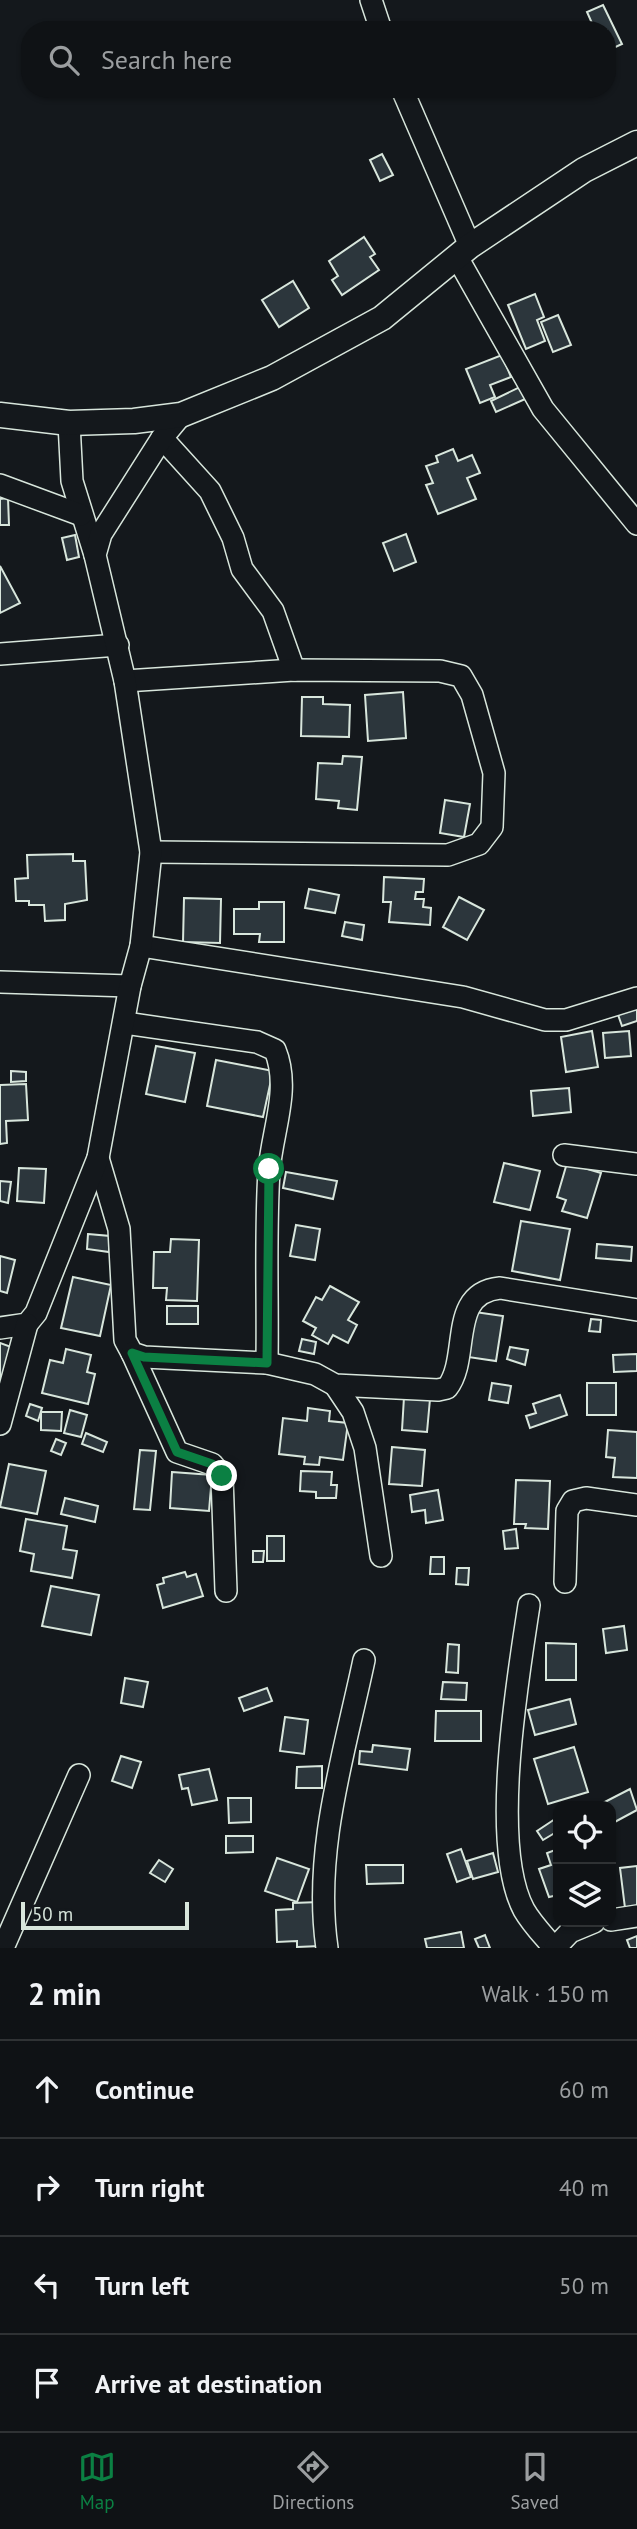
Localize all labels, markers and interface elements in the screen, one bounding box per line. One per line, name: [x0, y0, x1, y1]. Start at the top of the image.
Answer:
search box: [21, 21, 616, 98]
icon: search: [45, 41, 83, 79]
text: Search here: [101, 43, 232, 76]
route start: [253, 1153, 284, 1184]
route end: [206, 1460, 237, 1491]
map controls: [553, 1801, 616, 1927]
button: locate: [553, 1801, 616, 1864]
button: layers: [553, 1864, 616, 1927]
scale bar: [21, 1899, 189, 1931]
text: 50 m: [32, 1902, 73, 1926]
text: 2 min: [28, 1974, 101, 2013]
text: Walk · 150 m: [482, 1979, 609, 2008]
icon: ahead: [28, 2070, 66, 2108]
text: Continue: [95, 2073, 194, 2106]
text: 60 m: [559, 2075, 609, 2104]
icon: right: [28, 2168, 66, 2206]
text: Turn right: [95, 2171, 204, 2204]
text: 40 m: [559, 2173, 609, 2202]
icon: left: [28, 2266, 66, 2304]
text: Turn left: [95, 2269, 189, 2302]
text: 50 m: [559, 2271, 609, 2300]
icon: arrive: [28, 2364, 66, 2402]
text: Arrive at destination: [95, 2367, 322, 2400]
tab: Map: [78, 2448, 116, 2514]
tab: Directions: [272, 2448, 354, 2514]
tab: Saved: [511, 2448, 559, 2514]

